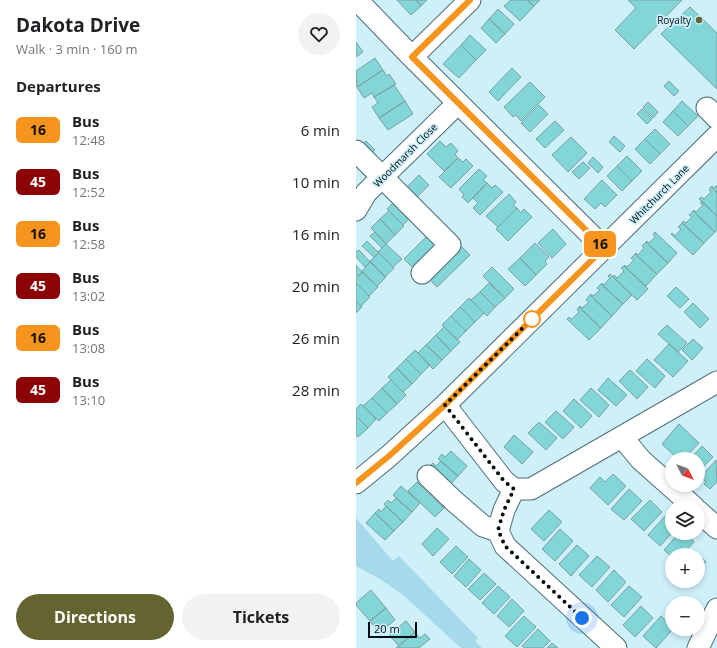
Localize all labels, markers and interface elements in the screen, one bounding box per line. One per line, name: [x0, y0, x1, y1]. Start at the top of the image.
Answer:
text: Dakota Drive: [16, 12, 140, 38]
button: heart: [298, 13, 340, 55]
place label: Royalty: [657, 13, 692, 27]
marker: Royalty: [694, 15, 704, 25]
text: Walk · 3 min · 160 m: [16, 40, 138, 58]
text: Departures: [16, 76, 101, 96]
text: Bus: [72, 111, 99, 131]
text: 16: [30, 120, 46, 139]
text: 6 min: [301, 120, 340, 140]
street label: Woodmarsh Close: [370, 120, 440, 190]
text: 12:48: [72, 131, 105, 149]
street label: Whitchurch Lane: [626, 161, 692, 227]
text: Bus: [72, 163, 99, 183]
text: 45: [30, 172, 46, 191]
text: 10 min: [292, 172, 340, 192]
text: 12:52: [72, 183, 105, 201]
text: Bus: [72, 215, 99, 235]
text: 16: [30, 224, 46, 243]
text: 16 min: [292, 224, 340, 244]
line badge: 16: [582, 231, 618, 257]
text: 16: [592, 234, 608, 253]
text: 12:58: [72, 235, 105, 253]
text: Bus: [72, 267, 99, 287]
text: 45: [30, 276, 46, 295]
text: 20 min: [292, 276, 340, 296]
text: 13:02: [72, 287, 105, 305]
unlabelled marker: [523, 310, 541, 328]
text: Bus: [72, 319, 99, 339]
text: 16: [30, 328, 46, 347]
text: 26 min: [292, 328, 340, 348]
text: 13:08: [72, 339, 105, 357]
text: Bus: [72, 371, 99, 391]
text: 45: [30, 380, 46, 399]
text: 28 min: [292, 380, 340, 400]
text: 13:10: [72, 391, 105, 409]
north arrow: [665, 452, 705, 492]
map controls: [665, 452, 705, 636]
button: layers: [665, 500, 705, 540]
button: +: [665, 548, 705, 588]
button: Directions: [16, 594, 174, 640]
button: Tickets: [182, 594, 340, 640]
button: −: [665, 596, 705, 636]
your location: [572, 608, 592, 628]
scale bar: [368, 620, 417, 639]
text: 20 m: [374, 621, 400, 636]

